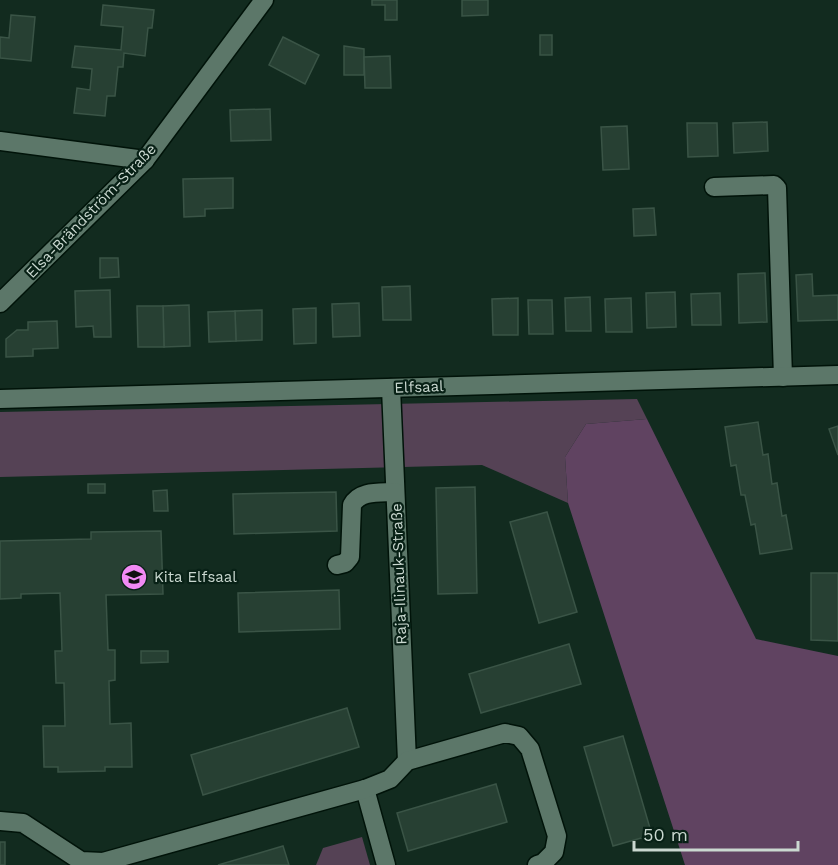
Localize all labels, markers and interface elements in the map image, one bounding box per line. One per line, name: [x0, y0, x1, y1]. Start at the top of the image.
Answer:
street label: Elsa-Brändström-Straße: [22, 140, 160, 282]
street label: Elfsaal: [394, 377, 444, 397]
street label: Raja-Ilinauk-Straße: [388, 503, 410, 645]
school or university icon: Kita Elfsaal: [119, 562, 149, 592]
place label: Kita Elfsaal: [154, 568, 237, 586]
scale bar: [634, 814, 798, 852]
text: 50 m: [643, 824, 688, 845]

